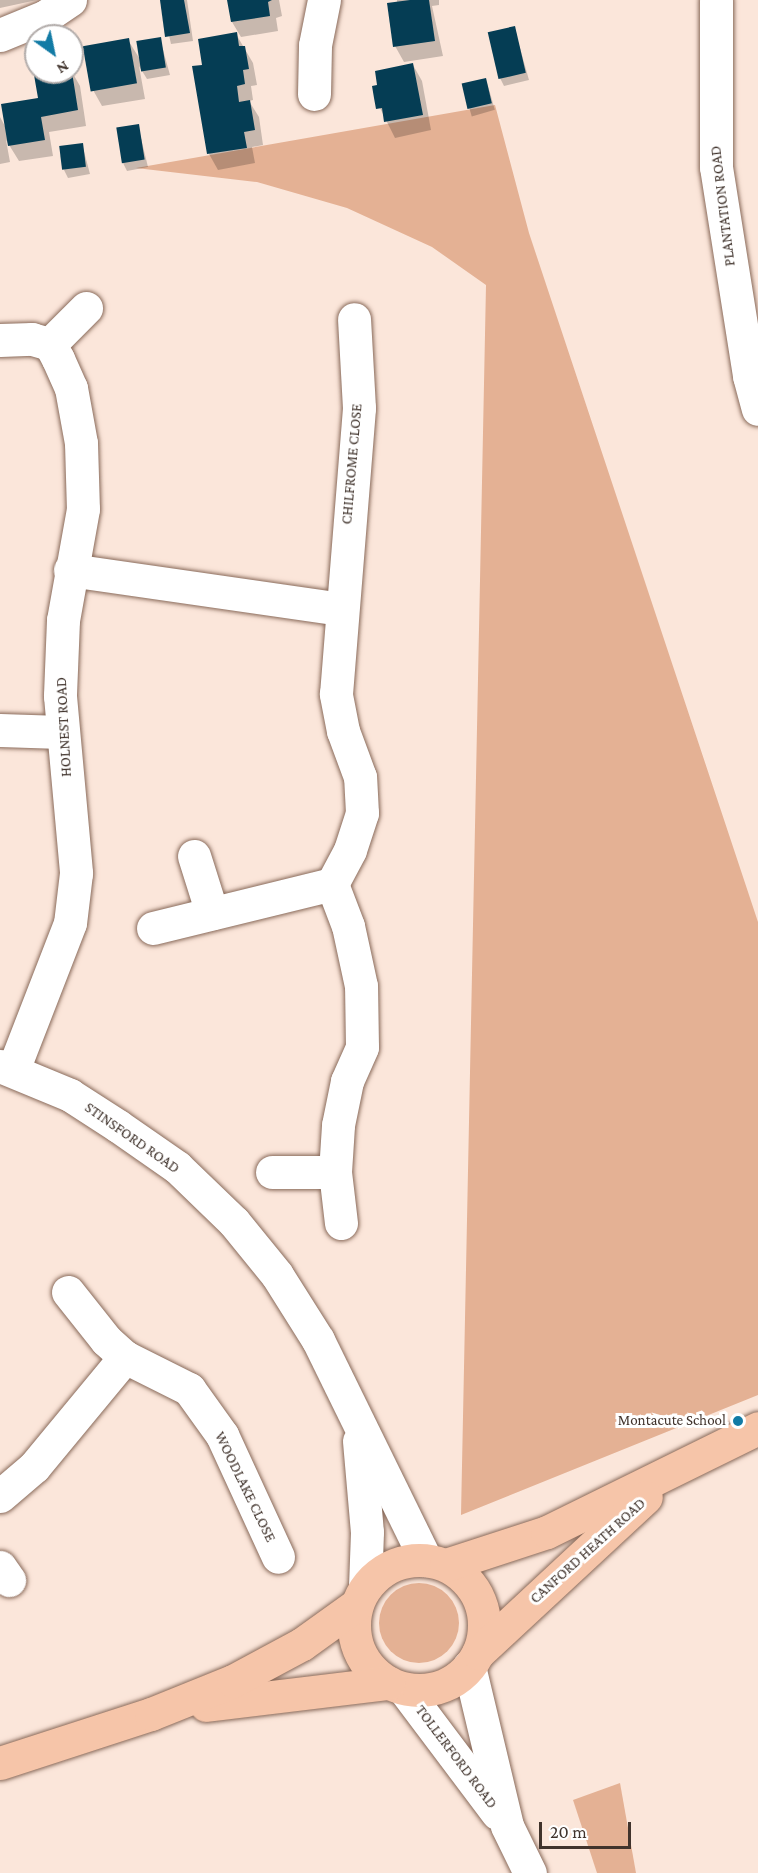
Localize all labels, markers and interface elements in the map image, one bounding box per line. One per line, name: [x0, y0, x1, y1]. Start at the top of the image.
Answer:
north arrow: [24, 24, 84, 84]
text: N: [54, 58, 72, 78]
street label: PLANTATION ROAD: [707, 145, 739, 267]
street label: CHILFROME CLOSE: [338, 403, 366, 525]
street label: HOLNEST ROAD: [52, 677, 76, 777]
street label: STINSFORD ROAD: [81, 1099, 183, 1177]
place label: Montacute School: [618, 1412, 726, 1430]
marker: Montacute School: [731, 1414, 745, 1428]
street label: WOODLAKE CLOSE: [210, 1429, 280, 1545]
street label: CANFORD HEATH ROAD: [527, 1494, 649, 1608]
street label: TOLLERFORD ROAD: [411, 1702, 501, 1812]
scale bar: [542, 1810, 634, 1848]
text: 20 m: [550, 1822, 587, 1842]

